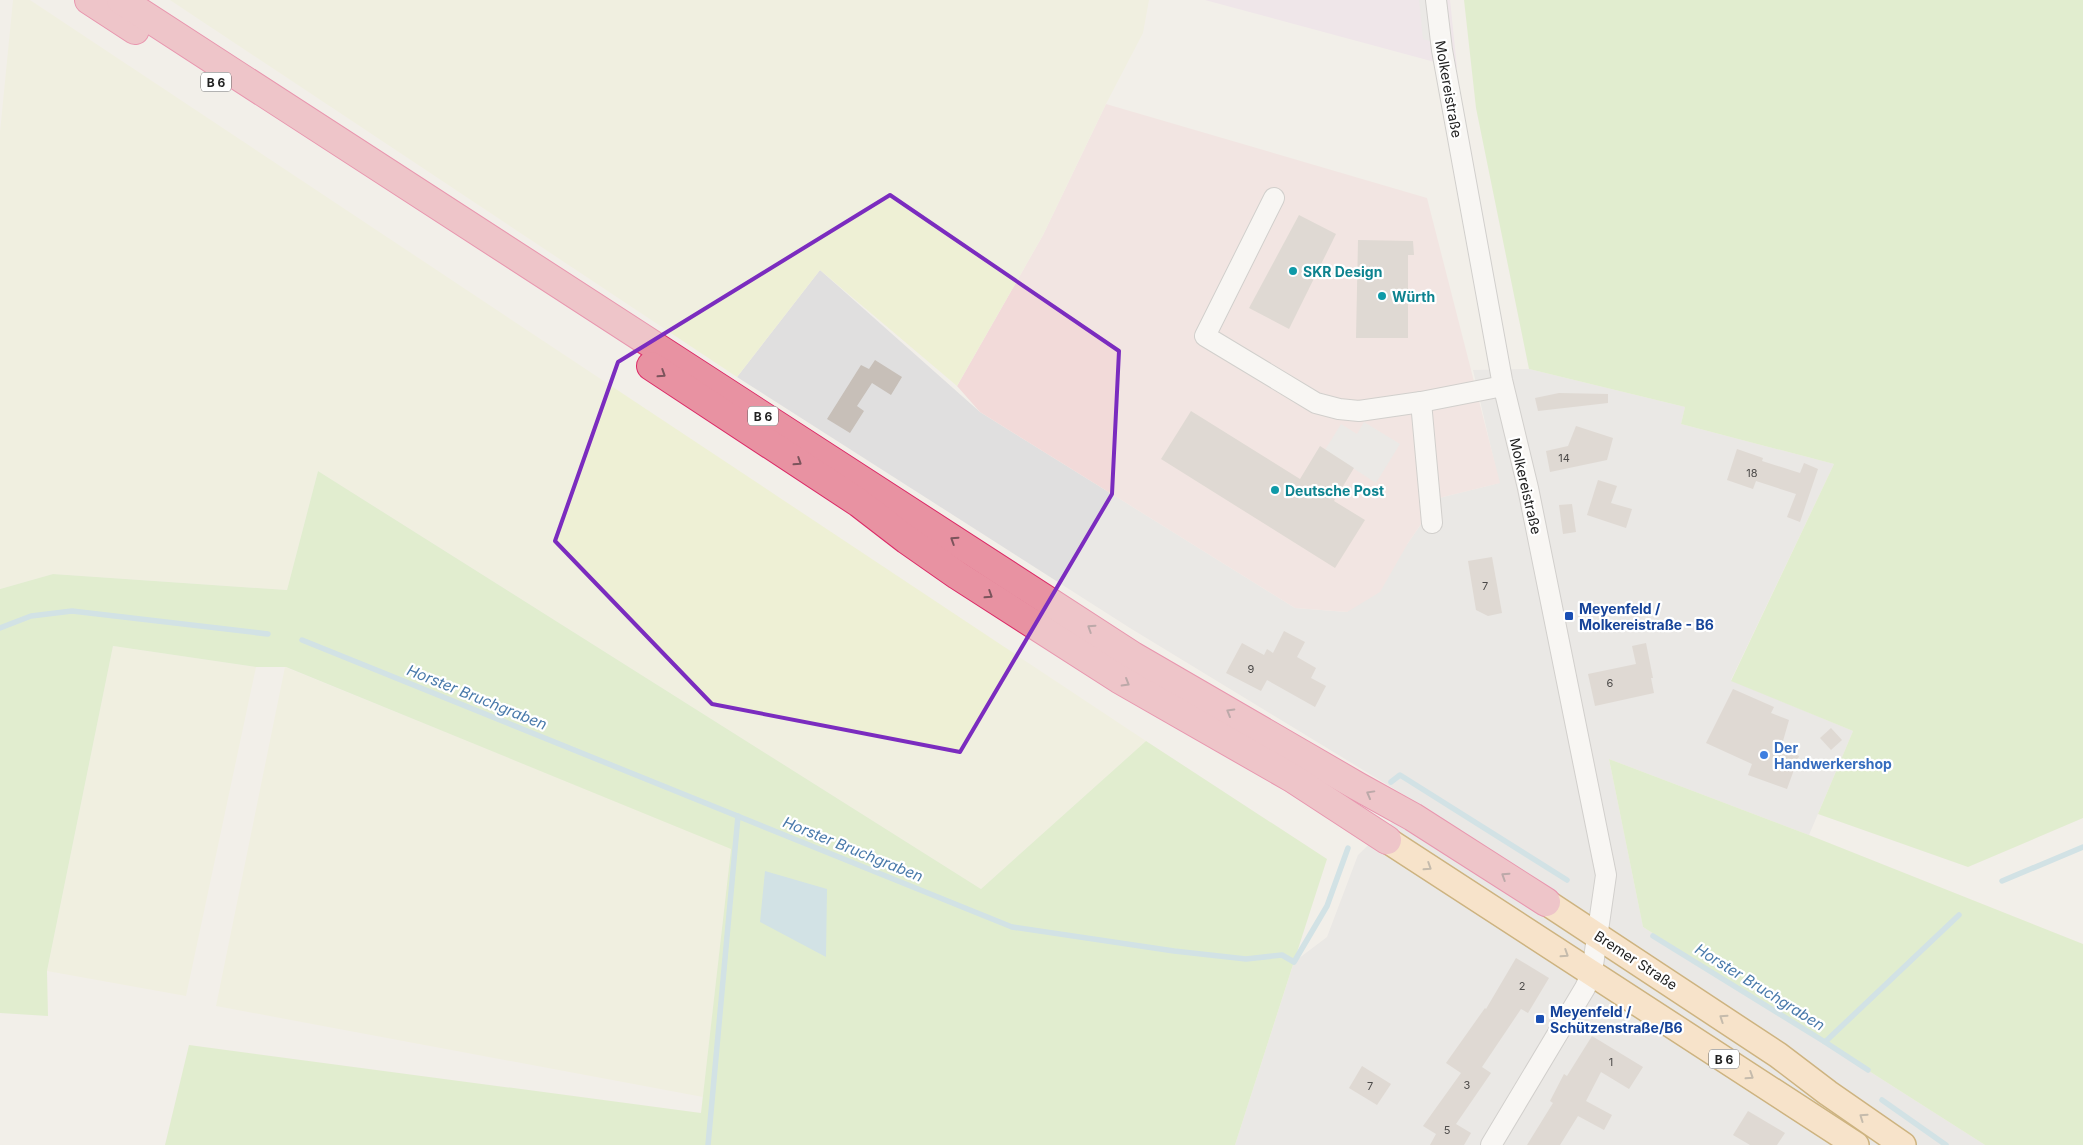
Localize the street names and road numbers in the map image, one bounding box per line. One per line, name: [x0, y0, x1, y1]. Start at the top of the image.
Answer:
street label: Molkereistraße: [1432, 39, 1466, 139]
road number: B 6: [201, 72, 231, 91]
road number: B 6: [748, 406, 778, 426]
street label: Molkereistraße: [1507, 436, 1545, 536]
street label: Bremer Straße: [1591, 927, 1681, 993]
road number: B 6: [1709, 1050, 1739, 1068]

